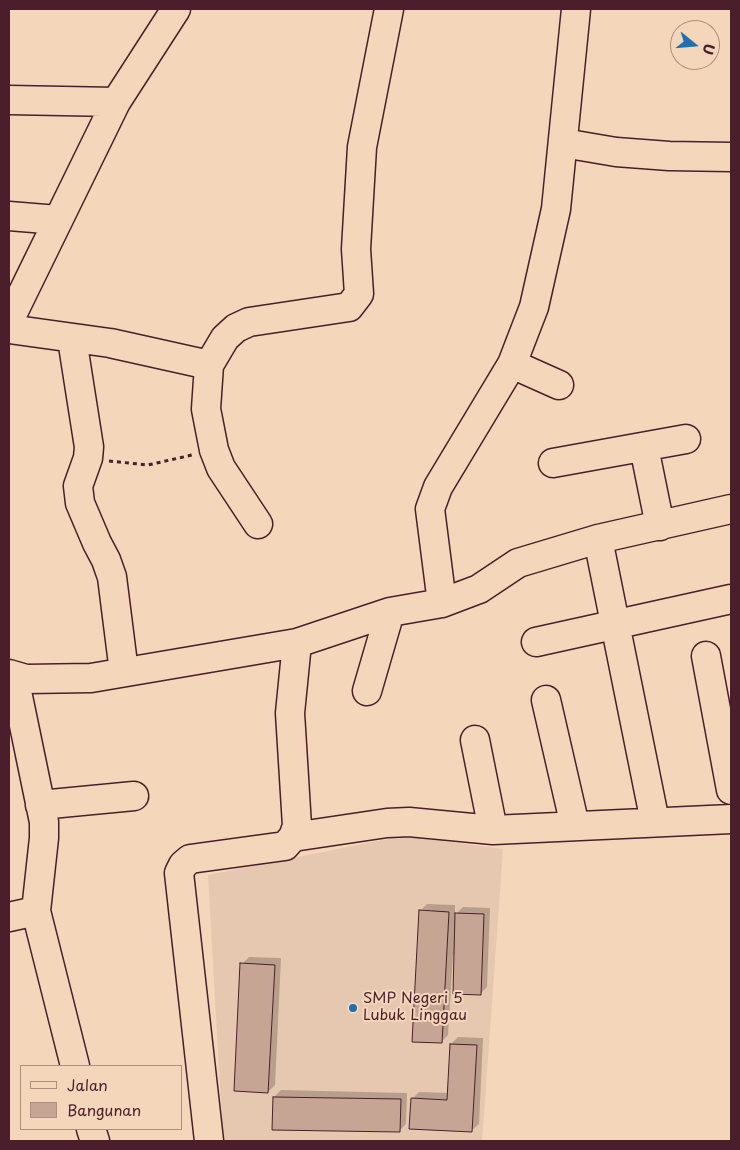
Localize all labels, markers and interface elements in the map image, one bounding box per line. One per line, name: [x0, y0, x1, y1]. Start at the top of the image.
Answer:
north arrow: [670, 20, 720, 70]
text: U: [697, 41, 720, 57]
place label: SMP Negeri 5 Lubuk Linggau: [363, 990, 467, 1025]
marker: SMP Negeri 5 Lubuk Linggau: [347, 1002, 359, 1014]
legend: [20, 1065, 182, 1130]
text: Jalan: [67, 1073, 108, 1096]
text: Bangunan: [67, 1098, 141, 1121]

